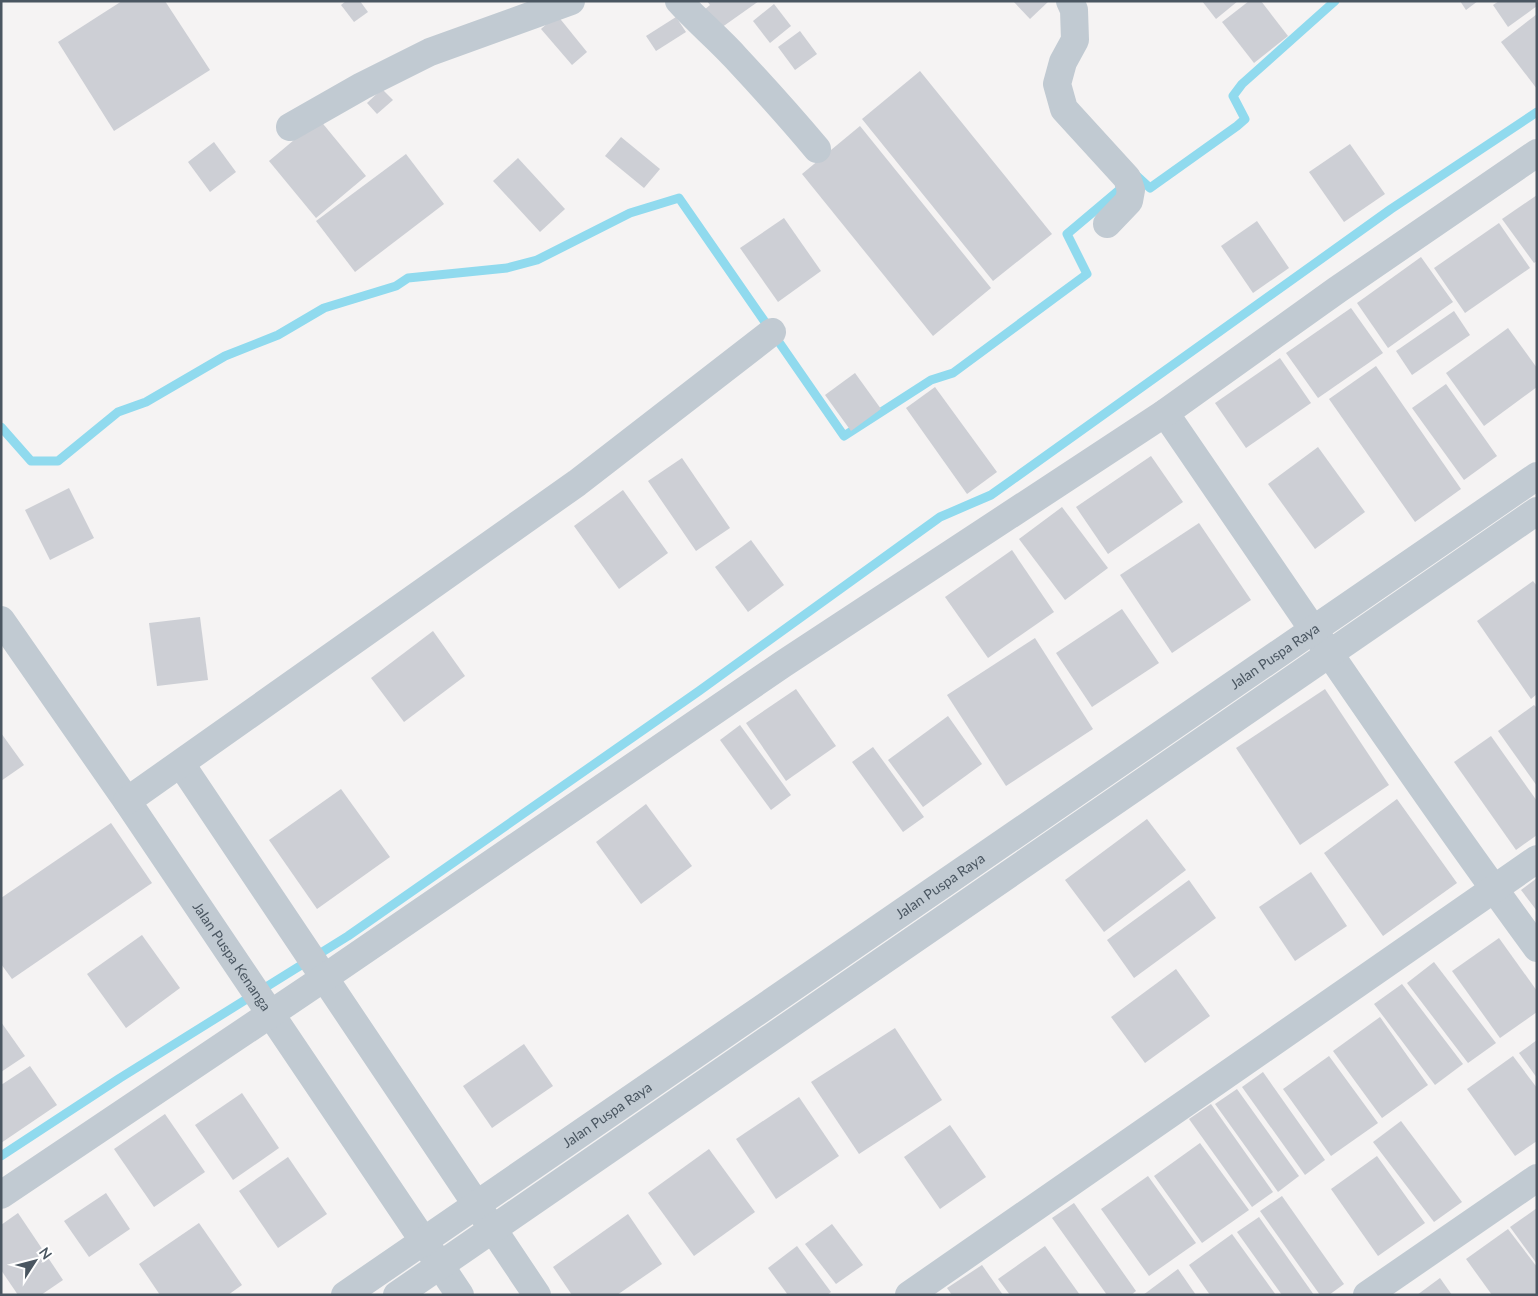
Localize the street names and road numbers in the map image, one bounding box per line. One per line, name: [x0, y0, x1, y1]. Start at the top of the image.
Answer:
street label: Jalan Puspa Raya: [1227, 619, 1322, 692]
street label: Jalan Puspa Raya: [892, 849, 988, 922]
street label: Jalan Puspa Kenanga: [189, 898, 275, 1014]
street label: Jalan Puspa Raya: [559, 1078, 655, 1151]

